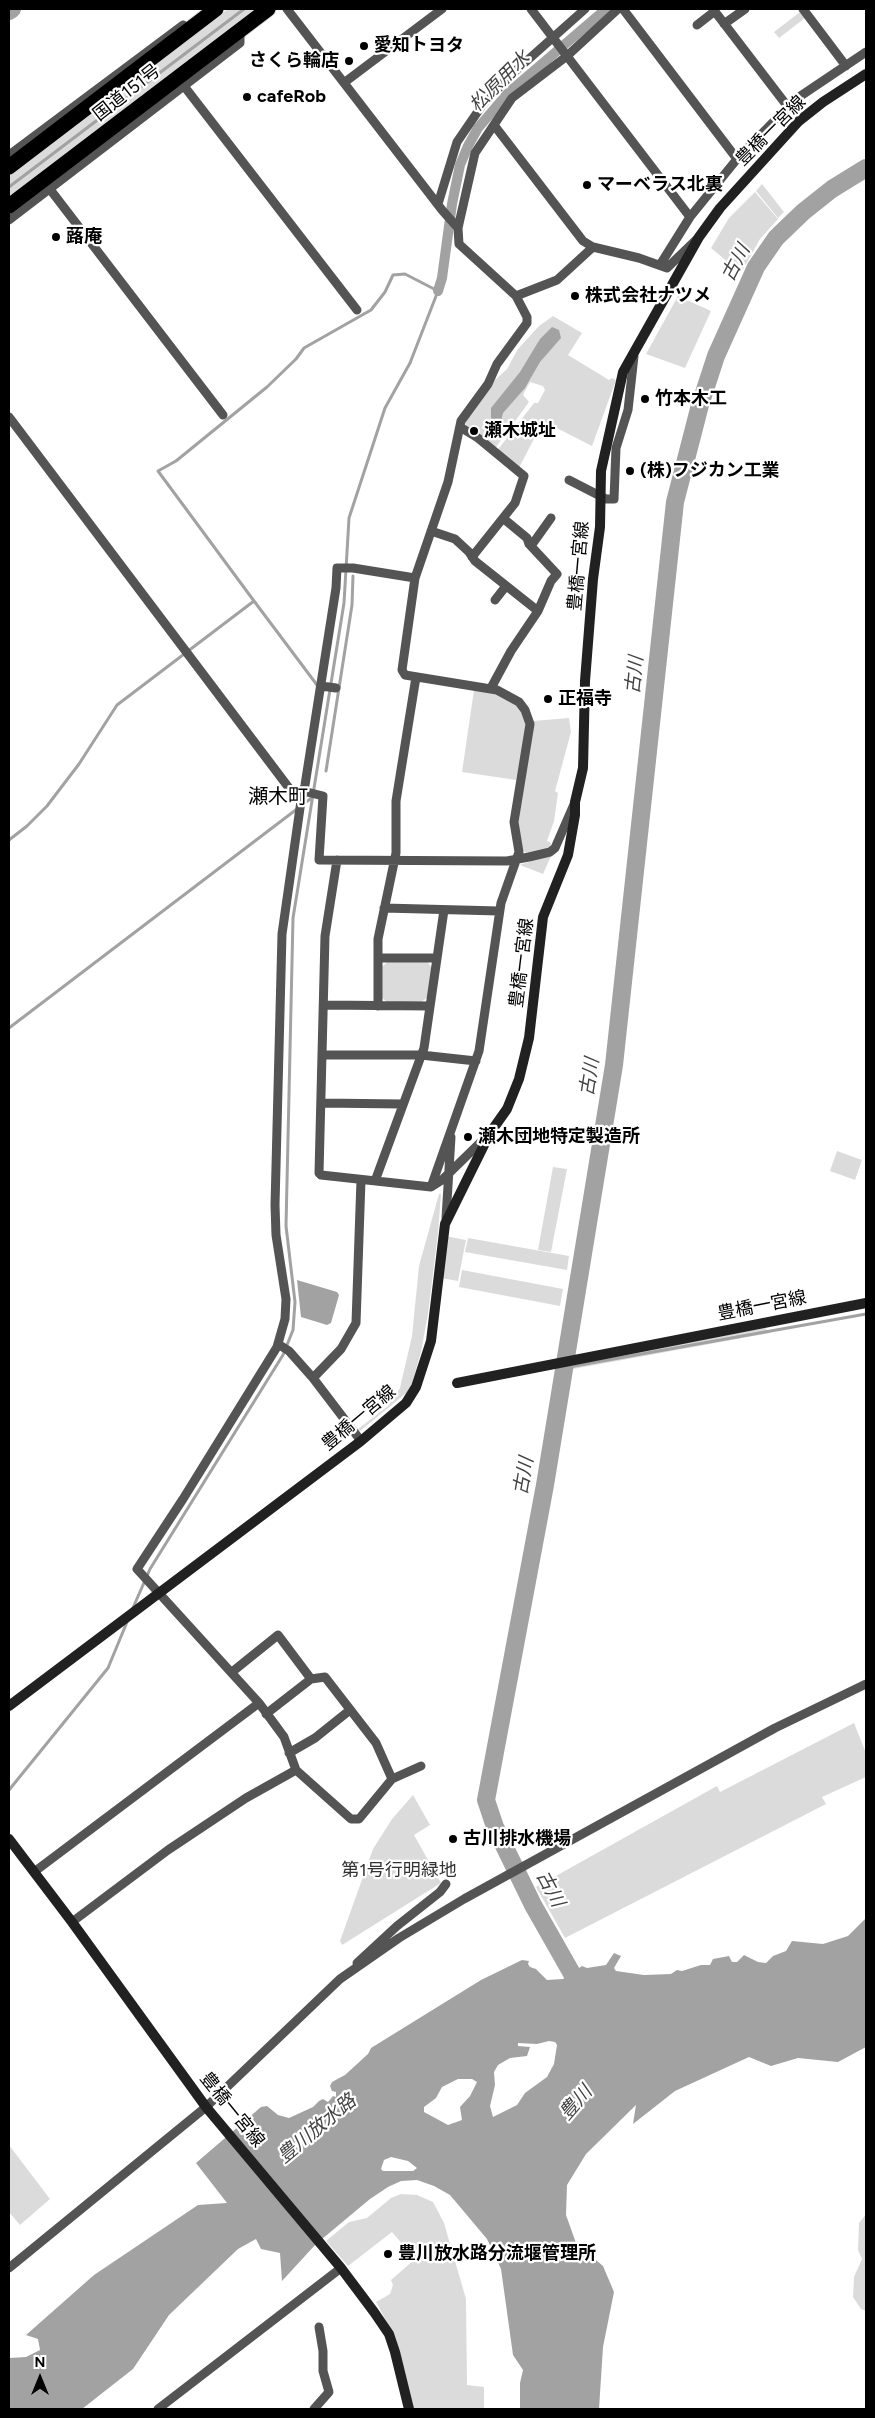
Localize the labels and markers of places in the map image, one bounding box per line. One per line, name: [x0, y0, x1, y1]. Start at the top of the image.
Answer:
place label: 愛知トヨタ: [374, 35, 464, 57]
marker: 愛知トヨタ: [358, 40, 370, 52]
place label: さくら輪店: [249, 50, 339, 72]
marker: さくら輪店: [343, 55, 355, 67]
place label: cafeRob: [257, 86, 326, 108]
marker: cafeRob: [241, 91, 253, 103]
place label: マーベラス北裏: [597, 174, 723, 196]
marker: マーベラス北裏: [581, 179, 593, 191]
place label: 蕗庵: [66, 226, 102, 248]
marker: 蕗庵: [50, 231, 62, 243]
place label: 株式会社ナツメ: [585, 285, 711, 307]
marker: 株式会社ナツメ: [569, 290, 581, 302]
place label: 竹本木工: [655, 388, 727, 410]
marker: 竹本木工: [639, 393, 651, 405]
place label: 瀬木城址: [484, 420, 556, 442]
marker: 瀬木城址: [468, 425, 480, 437]
place label: (株)フジカン工業: [640, 460, 780, 482]
marker: (株)フジカン工業: [624, 465, 636, 477]
place label: 正福寺: [558, 688, 612, 710]
marker: 正福寺: [542, 693, 554, 705]
place label: 瀬木団地特定製造所: [478, 1126, 640, 1148]
marker: 瀬木団地特定製造所: [462, 1131, 474, 1143]
place label: 古川排水機場: [463, 1828, 571, 1850]
marker: 古川排水機場: [447, 1833, 459, 1845]
place label: 豊川放水路分流堰管理所: [398, 2243, 596, 2265]
marker: 豊川放水路分流堰管理所: [382, 2248, 394, 2260]

